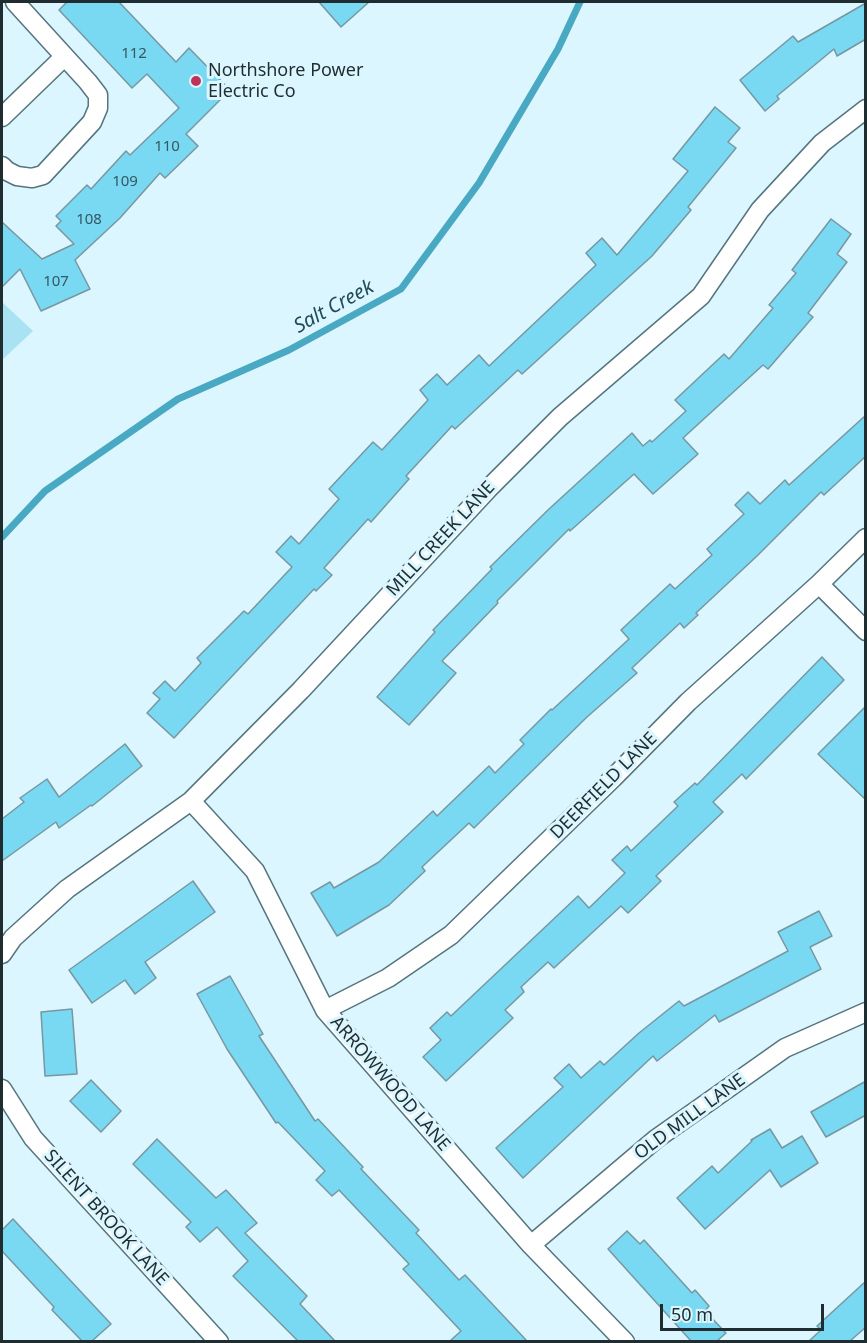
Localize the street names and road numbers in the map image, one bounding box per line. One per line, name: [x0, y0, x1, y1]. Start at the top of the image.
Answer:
street label: MILL CREEK LANE: [382, 477, 500, 601]
street label: DEERFIELD LANE: [546, 728, 662, 844]
street label: ARROWWOOD LANE: [326, 1012, 454, 1156]
street label: OLD MILL LANE: [630, 1069, 750, 1165]
street label: SILENT BROOK LANE: [39, 1146, 173, 1290]

